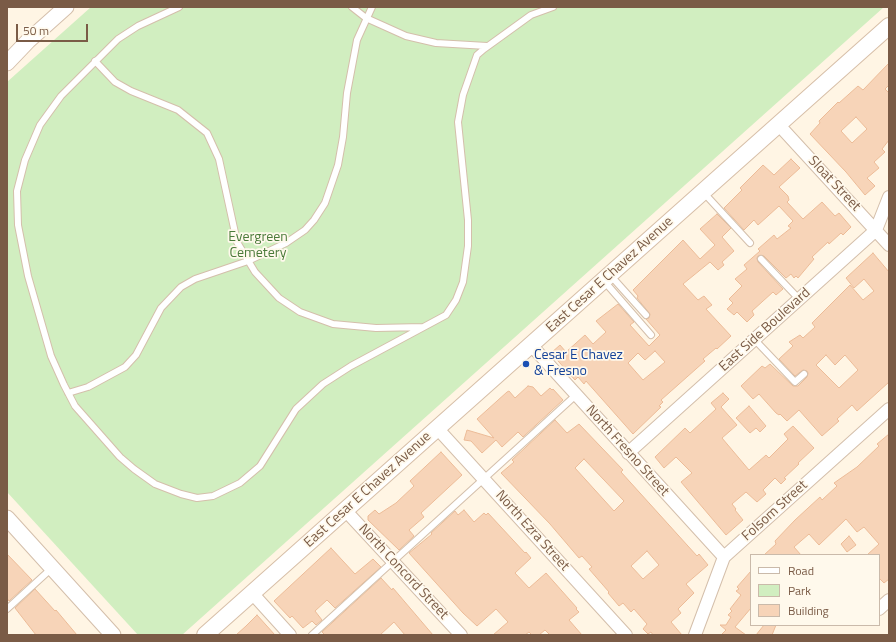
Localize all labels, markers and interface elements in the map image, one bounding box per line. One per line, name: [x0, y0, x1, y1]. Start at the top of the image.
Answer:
scale bar: [18, 16, 90, 42]
text: 50 m: [23, 21, 49, 40]
street label: Sloat Street: [804, 153, 864, 215]
street label: East Cesar E Chavez Avenue: [543, 214, 677, 336]
park label: Evergreen Cemetery: [228, 230, 288, 262]
street label: East Side Boulevard: [716, 285, 814, 375]
place label: Cesar E Chavez & Fresno: [534, 348, 623, 380]
marker: Cesar E Chavez & Fresno: [521, 359, 531, 369]
street label: North Fresno Street: [582, 402, 672, 500]
street label: East Cesar E Chavez Avenue: [301, 429, 435, 551]
street label: Folsom Street: [739, 477, 811, 545]
street label: North Ezra Street: [492, 487, 572, 575]
street label: North Concord Street: [355, 521, 451, 623]
legend: [750, 554, 880, 626]
text: Road: [788, 561, 814, 580]
text: Park: [788, 581, 811, 600]
text: Building: [788, 601, 829, 620]

